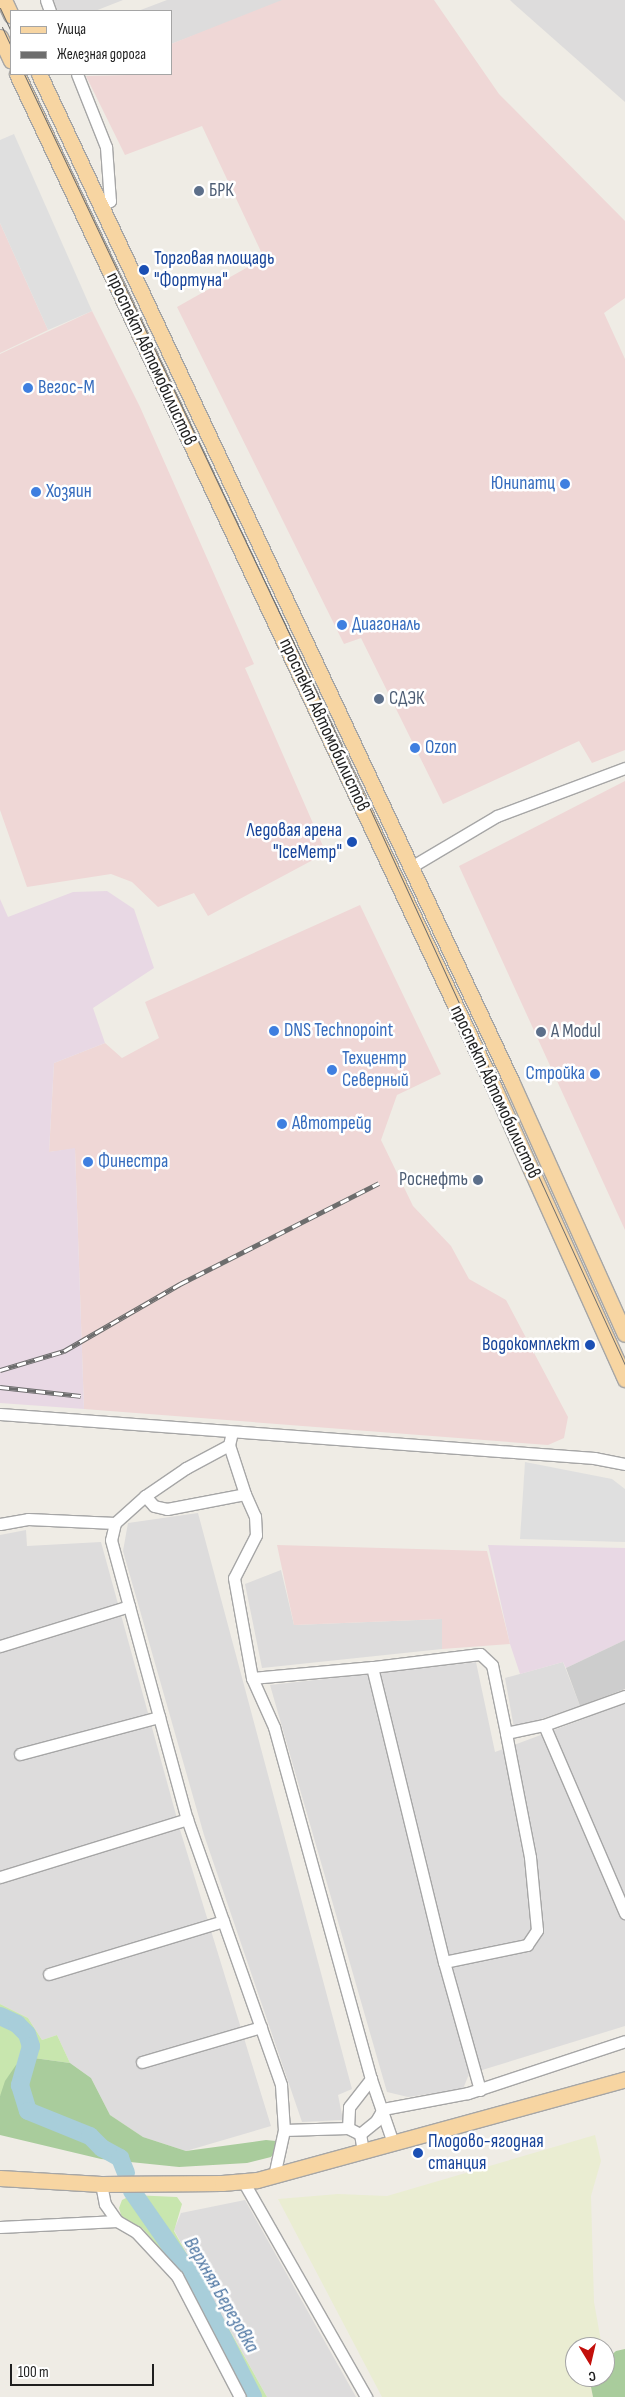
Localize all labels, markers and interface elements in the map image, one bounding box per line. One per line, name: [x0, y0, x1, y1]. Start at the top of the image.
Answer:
legend: [10, 10, 172, 75]
text: Улица: [57, 20, 86, 39]
text: Железная дорога: [57, 45, 146, 64]
place label: БРК: [209, 180, 234, 202]
marker: БРК: [193, 185, 205, 197]
place label: Торговая площадь "Фортуна": [154, 248, 274, 292]
marker: Торговая площадь "Фортуна": [138, 264, 150, 276]
street label: проспект Автомобилистов: [101, 269, 201, 449]
place label: Вегос-М: [38, 377, 95, 399]
marker: Вегос-М: [22, 382, 34, 394]
place label: Юнипатц: [491, 473, 555, 495]
marker: Юнипатц: [559, 478, 571, 490]
place label: Хозяин: [46, 481, 92, 503]
marker: Хозяин: [30, 486, 42, 498]
place label: Диагональ: [352, 614, 421, 636]
marker: Диагональ: [336, 619, 348, 631]
street label: проспект Автомобилистов: [274, 635, 374, 815]
place label: СДЭК: [389, 688, 425, 710]
marker: СДЭК: [373, 693, 385, 705]
place label: Ozon: [425, 737, 457, 759]
marker: Ozon: [409, 742, 421, 754]
place label: Ледовая арена "IceМетр": [247, 820, 342, 864]
marker: Ледовая арена "IceМетр": [346, 836, 358, 848]
street label: проспект Автомобилистов: [445, 1002, 545, 1182]
place label: DNS Technopoint: [284, 1020, 393, 1042]
place label: A Modul: [551, 1021, 601, 1043]
marker: DNS Technopoint: [268, 1025, 280, 1037]
marker: A Modul: [535, 1026, 547, 1038]
place label: Техцентр Северный: [342, 1048, 409, 1092]
place label: Стройка: [526, 1063, 585, 1085]
marker: Техцентр Северный: [326, 1064, 338, 1076]
marker: Стройка: [589, 1068, 601, 1080]
place label: Автотрейд: [292, 1113, 371, 1135]
marker: Автотрейд: [276, 1118, 288, 1130]
place label: Финестра: [98, 1151, 168, 1173]
marker: Финестра: [82, 1156, 94, 1168]
place label: Роснефть: [399, 1169, 468, 1191]
marker: Роснефть: [472, 1174, 484, 1186]
place label: Водокомплект: [482, 1334, 580, 1356]
marker: Водокомплект: [584, 1339, 596, 1351]
place label: Плодово-ягодная станция: [428, 2131, 544, 2175]
marker: Плодово-ягодная станция: [412, 2147, 424, 2159]
water label: Верхняя Березовка: [178, 2233, 264, 2357]
north arrow: [565, 2337, 615, 2387]
scale bar: [12, 2354, 156, 2386]
text: 100 m: [18, 2363, 49, 2382]
text: С: [587, 2367, 597, 2385]

